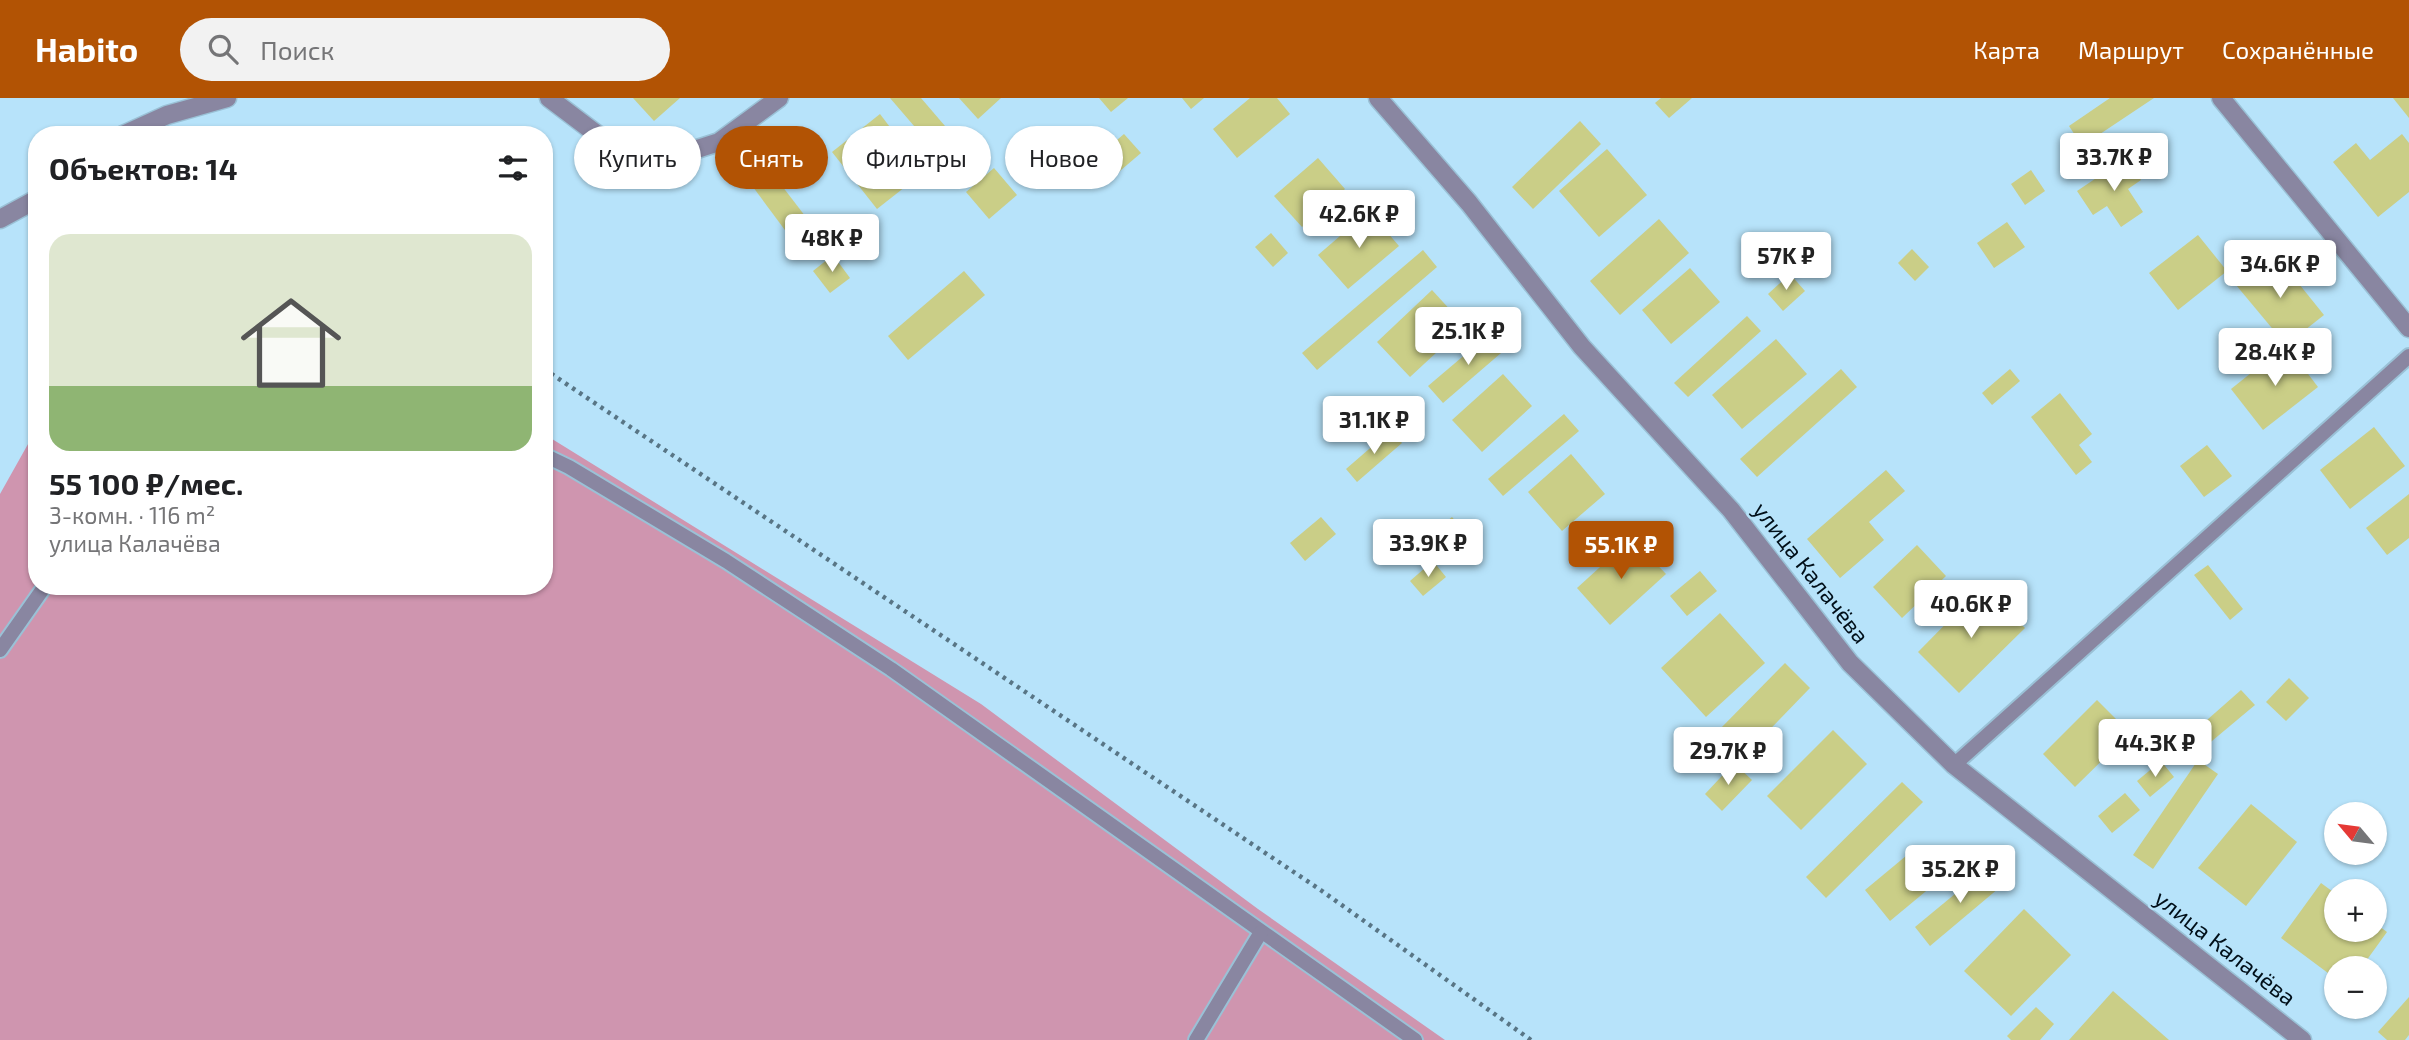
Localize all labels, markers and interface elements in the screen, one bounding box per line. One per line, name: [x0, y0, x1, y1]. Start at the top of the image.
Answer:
search box: [180, 18, 670, 81]
text: Habito: [35, 29, 138, 69]
icon: search: [204, 30, 242, 68]
text: Поиск: [260, 34, 335, 65]
text: Карта: [1973, 35, 2040, 64]
text: Маршрут: [2078, 35, 2184, 64]
text: Сохранённые: [2222, 35, 2374, 64]
chip: Купить: [574, 126, 701, 189]
chip: Снять: [715, 126, 828, 189]
chip: Фильтры: [842, 126, 991, 189]
chip: Новое: [1005, 126, 1123, 189]
pin: 33.7K ₽: [2049, 134, 2179, 193]
text: 33.7K ₽: [2076, 142, 2152, 170]
icon: filters: [494, 149, 532, 187]
text: Объектов: 14: [49, 150, 238, 186]
pin: 42.6K ₽: [1294, 190, 1424, 250]
text: 42.6K ₽: [1319, 199, 1399, 227]
pin: 48K ₽: [783, 214, 881, 274]
text: 48K ₽: [801, 223, 863, 251]
pin: 57K ₽: [1737, 232, 1835, 292]
pin: 34.6K ₽: [2215, 240, 2345, 300]
text: 57K ₽: [1757, 241, 1815, 269]
text: 34.6K ₽: [2240, 249, 2320, 277]
icon: home: [228, 280, 354, 406]
pin: 25.1K ₽: [1403, 308, 1533, 367]
text: 25.1K ₽: [1431, 316, 1505, 344]
pin: 28.4K ₽: [2210, 328, 2340, 388]
text: 28.4K ₽: [2235, 337, 2315, 365]
pin: 31.1K ₽: [1309, 396, 1439, 456]
text: 31.1K ₽: [1339, 405, 1409, 433]
text: 55 100 ₽/мес.: [49, 465, 243, 501]
street label: улица Калачёва: [1747, 496, 1876, 649]
text: 3-комн. · 116 m²: [49, 501, 215, 529]
pin: 33.9K ₽: [1363, 519, 1493, 579]
pin: 55.1K ₽: [1556, 522, 1686, 581]
text: 33.9K ₽: [1389, 528, 1467, 556]
text: улица Калачёва: [49, 529, 221, 557]
text: 55.1K ₽: [1585, 530, 1657, 558]
pin: 40.6K ₽: [1906, 580, 2036, 640]
text: 40.6K ₽: [1930, 589, 2012, 617]
pin: 44.3K ₽: [2090, 720, 2220, 779]
pin: 29.7K ₽: [1663, 728, 1793, 787]
text: 44.3K ₽: [2115, 728, 2195, 756]
text: 29.7K ₽: [1690, 736, 1766, 764]
north arrow: [2324, 802, 2387, 864]
map controls: [2324, 802, 2387, 1019]
pin: 35.2K ₽: [1895, 846, 2025, 905]
text: 35.2K ₽: [1921, 854, 1999, 882]
button: +: [2324, 879, 2387, 942]
street label: улица Калачёва: [2149, 883, 2302, 1012]
button: −: [2324, 956, 2387, 1019]

